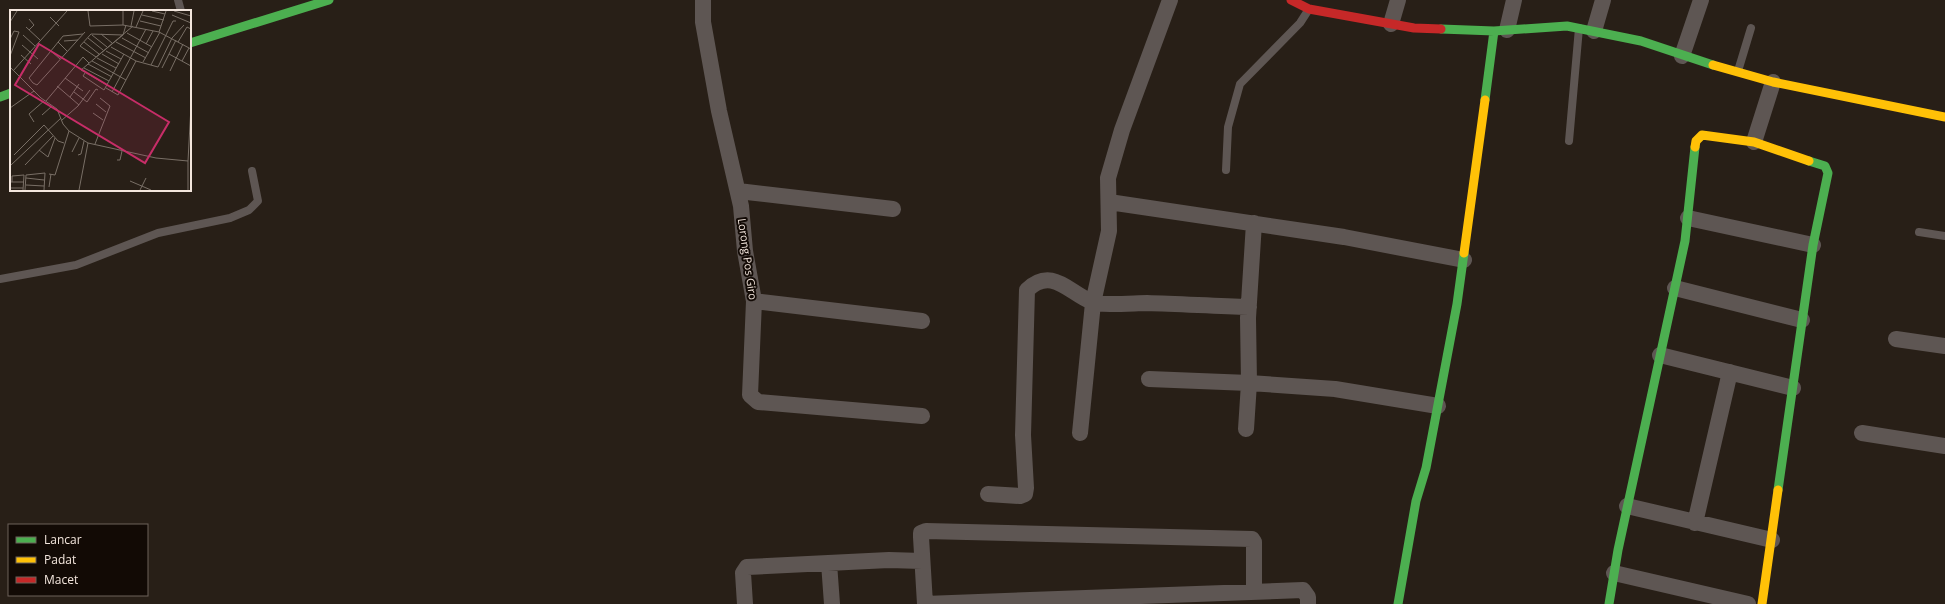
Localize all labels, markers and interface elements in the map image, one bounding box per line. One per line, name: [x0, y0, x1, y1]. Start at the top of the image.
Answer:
inset map: [10, 10, 191, 191]
street label: Lorong Pos Giro: [735, 217, 761, 301]
legend: [8, 524, 148, 596]
text: Lancar: [44, 531, 82, 548]
text: Padat: [44, 551, 76, 568]
text: Macet: [44, 571, 78, 588]

